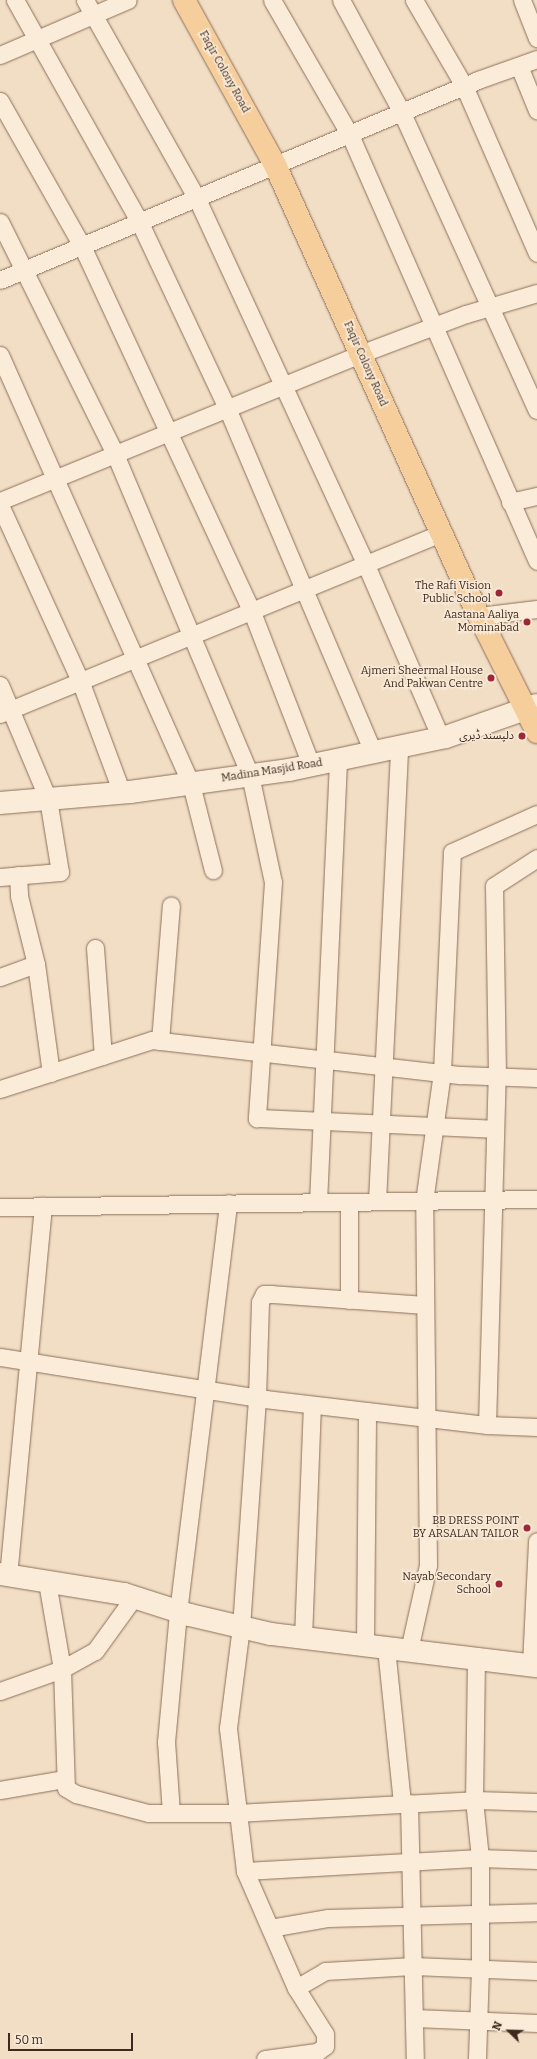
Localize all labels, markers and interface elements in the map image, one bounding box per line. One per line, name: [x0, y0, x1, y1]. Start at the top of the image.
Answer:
street label: Faqir Colony Road: [196, 29, 252, 115]
street label: Faqir Colony Road: [340, 319, 390, 409]
place label: The Rafi Vision Public School: [415, 580, 491, 606]
marker: The Rafi Vision Public School: [494, 588, 504, 598]
place label: Aastana Aaliya Mominabad: [444, 609, 519, 635]
marker: Aastana Aaliya Mominabad: [522, 617, 532, 627]
place label: Ajmeri Sheermal House And Pakwan Centre: [361, 665, 483, 691]
marker: Ajmeri Sheermal House And Pakwan Centre: [486, 673, 496, 683]
place label: دلپسند ڈیری: [459, 729, 514, 743]
marker: دلپسند ڈیری: [517, 731, 527, 741]
street label: Madina Masjid Road: [220, 756, 324, 786]
place label: BB DRESS POINT BY ARSALAN TAILOR: [413, 1515, 519, 1541]
marker: BB DRESS POINT BY ARSALAN TAILOR: [522, 1523, 532, 1533]
place label: Nayab Secondary School: [402, 1571, 491, 1597]
marker: Nayab Secondary School: [494, 1579, 504, 1589]
north arrow: [489, 2011, 529, 2051]
text: N: [490, 2020, 505, 2033]
scale bar: [10, 2025, 135, 2051]
text: 50 m: [15, 2033, 43, 2047]

